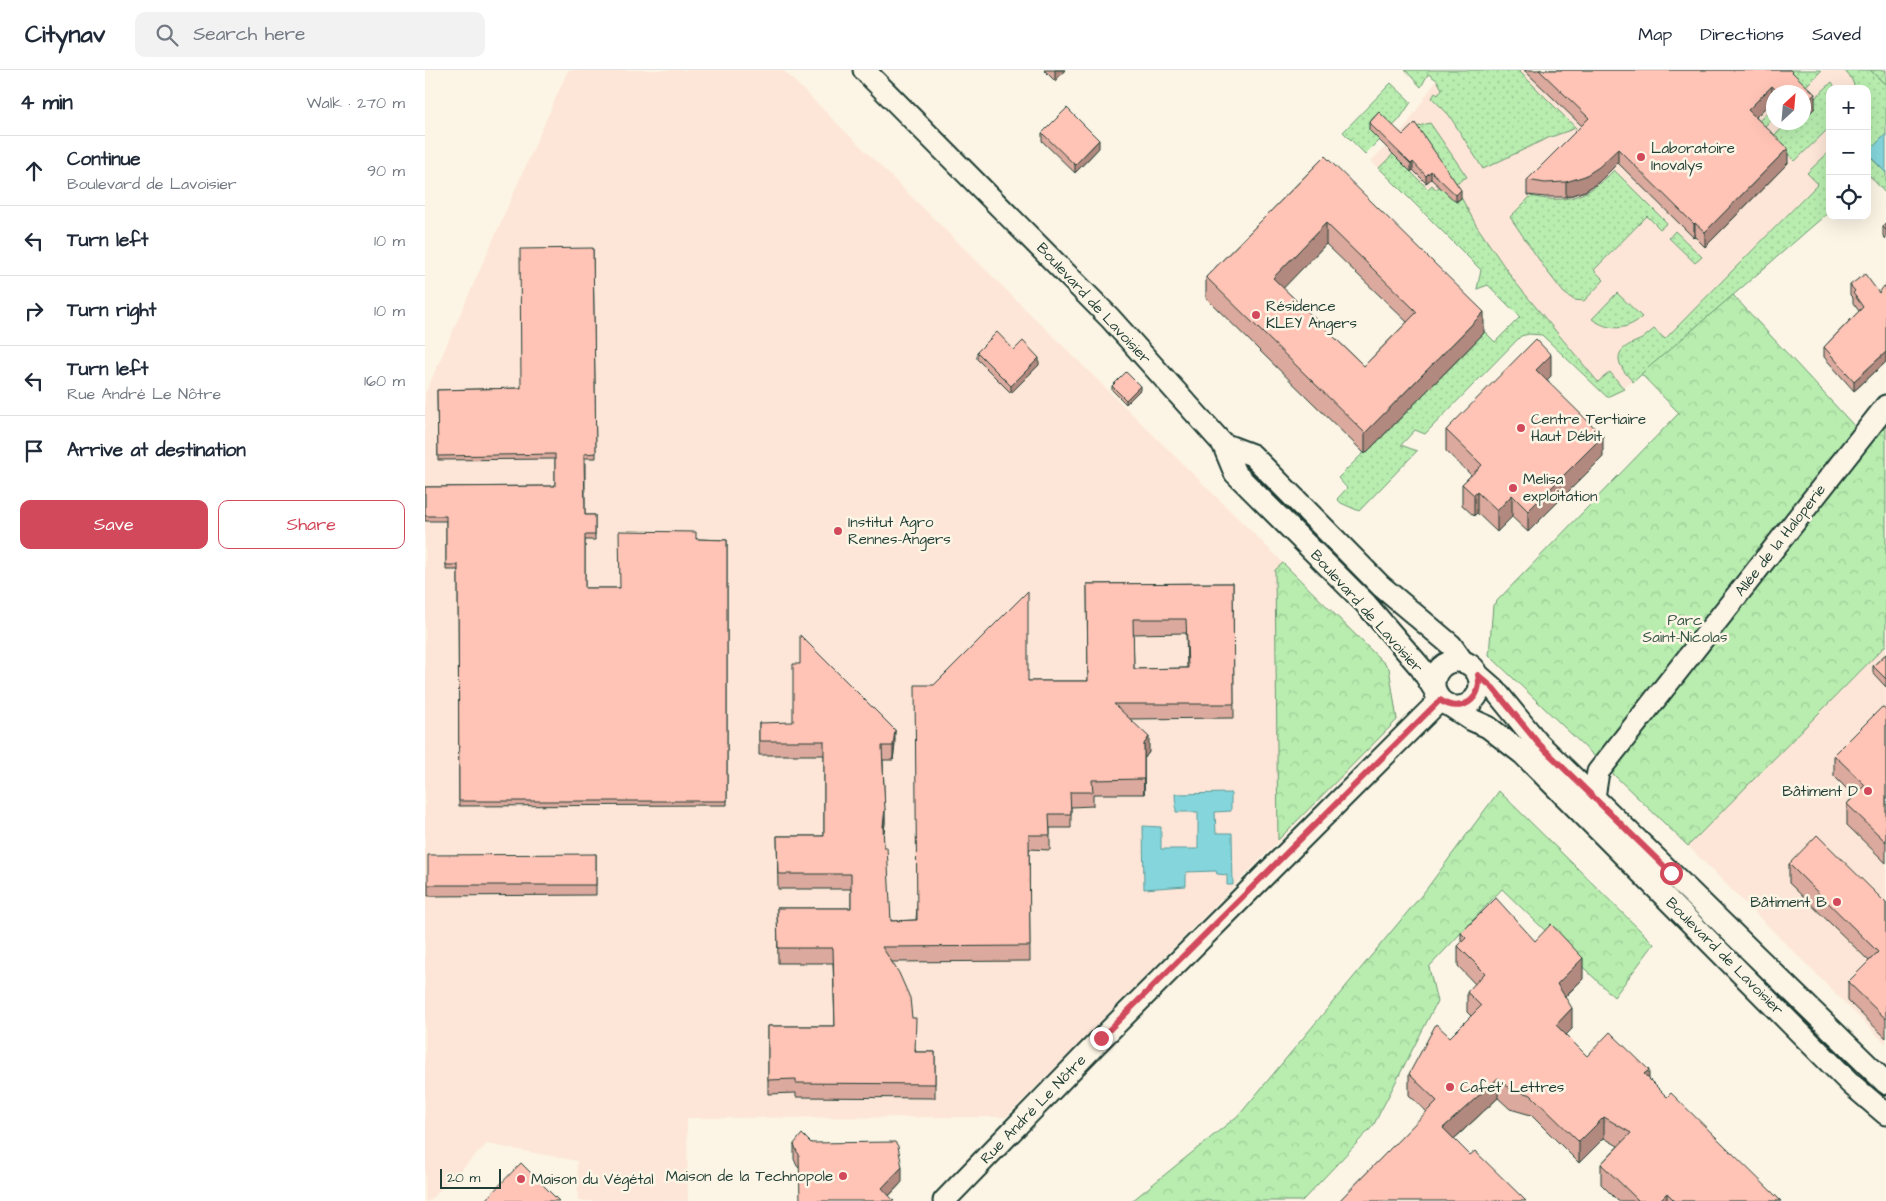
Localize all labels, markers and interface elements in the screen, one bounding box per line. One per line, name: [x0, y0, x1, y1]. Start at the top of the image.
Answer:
search box: [135, 12, 485, 57]
text: Citynav: [25, 18, 105, 52]
icon: search: [153, 21, 181, 49]
text: Search here: [193, 21, 305, 48]
text: Map: [1638, 22, 1672, 47]
text: Directions: [1700, 22, 1784, 47]
text: Saved: [1812, 22, 1861, 47]
north arrow: [1766, 85, 1811, 130]
map controls: [1826, 85, 1871, 220]
button: +: [1826, 85, 1871, 130]
text: 4 min: [20, 88, 73, 117]
text: Walk · 270 m: [306, 92, 405, 114]
button: −: [1826, 130, 1871, 175]
place label: Laboratoire Inovalys: [1651, 138, 1735, 177]
text: Continue: [67, 146, 141, 173]
marker: Laboratoire Inovalys: [1635, 151, 1647, 163]
icon: ahead: [20, 157, 48, 185]
text: 90 m: [367, 160, 405, 182]
text: Boulevard de Lavoisier: [67, 173, 237, 195]
button: locate: [1826, 175, 1871, 220]
icon: left: [20, 227, 48, 255]
text: Turn left: [67, 227, 148, 254]
text: 10 m: [374, 230, 405, 252]
street label: Boulevard de Lavoisier: [1032, 238, 1156, 369]
place label: Résidence KLEY Angers: [1266, 296, 1358, 335]
icon: right: [20, 297, 48, 325]
text: Turn right: [67, 297, 156, 324]
text: 10 m: [374, 300, 405, 322]
marker: Résidence KLEY Angers: [1250, 309, 1262, 321]
text: Turn left: [67, 356, 148, 383]
icon: left: [20, 367, 48, 395]
text: 160 m: [364, 370, 405, 392]
text: Rue André Le Nôtre: [67, 383, 221, 405]
place label: Centre Tertiaire Haut Débit: [1531, 409, 1646, 447]
marker: Centre Tertiaire Haut Débit: [1515, 422, 1527, 434]
icon: arrive: [20, 437, 48, 465]
text: Arrive at destination: [67, 437, 246, 464]
place label: Melisa exploitation: [1523, 469, 1598, 507]
street label: Allée de la Haloperie: [1730, 480, 1831, 601]
marker: Melisa exploitation: [1507, 482, 1519, 494]
button: Save: [20, 500, 208, 549]
button: Share: [218, 500, 405, 549]
place label: Institut Agro Rennes-Angers: [848, 512, 951, 551]
marker: Institut Agro Rennes-Angers: [832, 525, 844, 537]
street label: Boulevard de Lavoisier: [1306, 545, 1428, 677]
park label: Parc Saint-Nicolas: [1643, 610, 1728, 648]
place label: Bâtiment D: [1782, 781, 1858, 802]
marker: Bâtiment D: [1862, 785, 1874, 797]
route start: [1660, 862, 1683, 885]
place label: Bâtiment B: [1750, 892, 1827, 913]
street label: Boulevard de Lavoisier: [1661, 893, 1788, 1020]
marker: Bâtiment B: [1831, 896, 1843, 908]
route end: [1090, 1027, 1113, 1050]
street label: Rue André Le Nôtre: [976, 1050, 1091, 1169]
place label: Cafet’ Lettres: [1460, 1077, 1565, 1098]
marker: Cafet’ Lettres: [1444, 1081, 1456, 1093]
scale bar: [440, 1166, 501, 1189]
place label: Maison de la Technopole: [666, 1166, 833, 1187]
text: 20 m: [447, 1168, 480, 1188]
place label: Maison du Végétal: [531, 1169, 654, 1191]
marker: Maison de la Technopole: [837, 1170, 849, 1182]
marker: Maison du Végétal: [515, 1173, 527, 1185]

